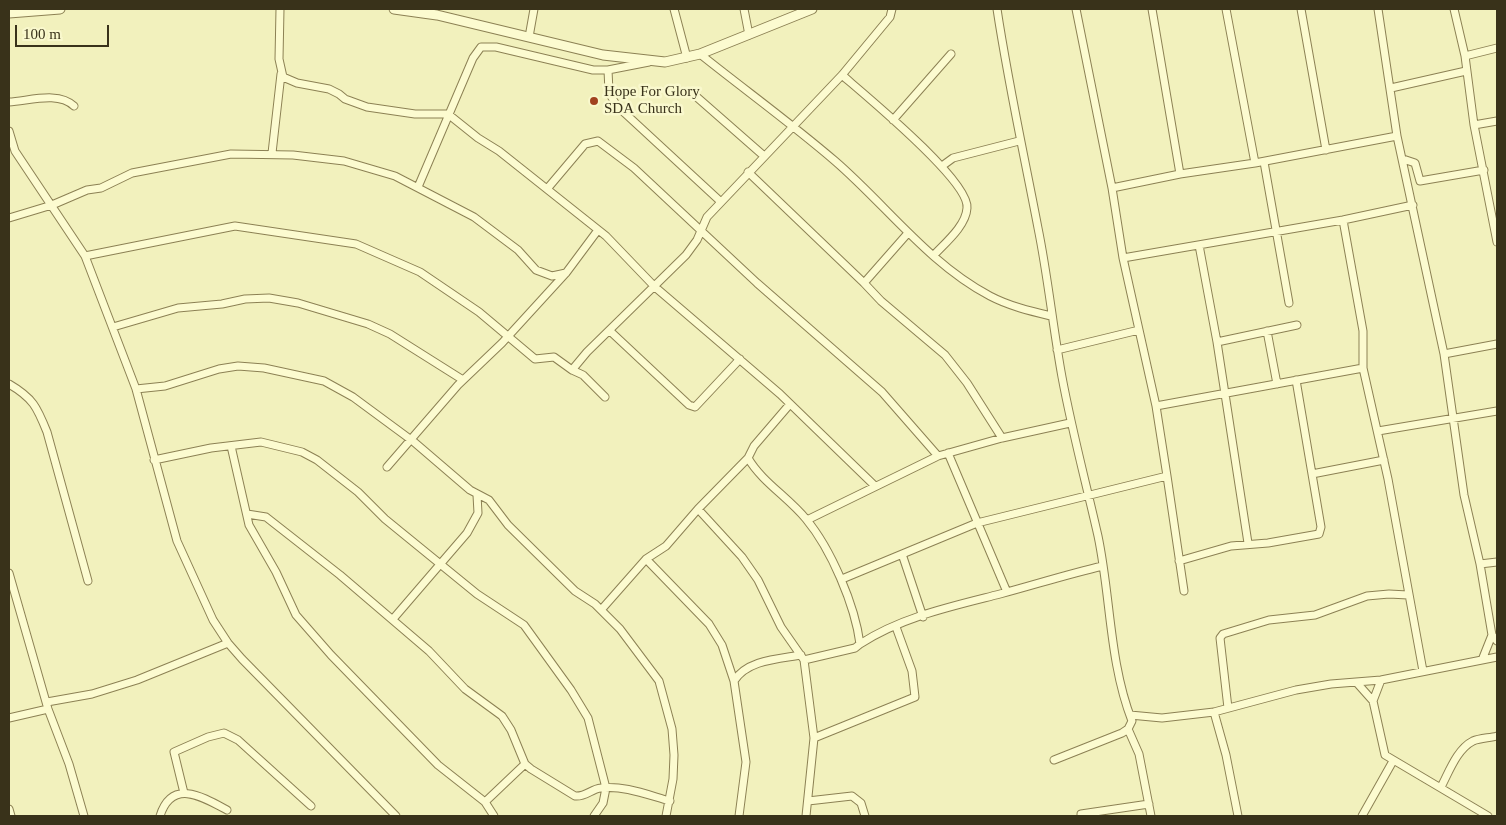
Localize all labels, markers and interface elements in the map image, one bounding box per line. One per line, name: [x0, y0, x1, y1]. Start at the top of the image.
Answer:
scale bar: [18, 15, 111, 47]
text: 100 m: [23, 26, 61, 42]
place label: Hope For Glory SDA Church: [604, 83, 700, 118]
marker: Hope For Glory SDA Church: [588, 95, 600, 107]

